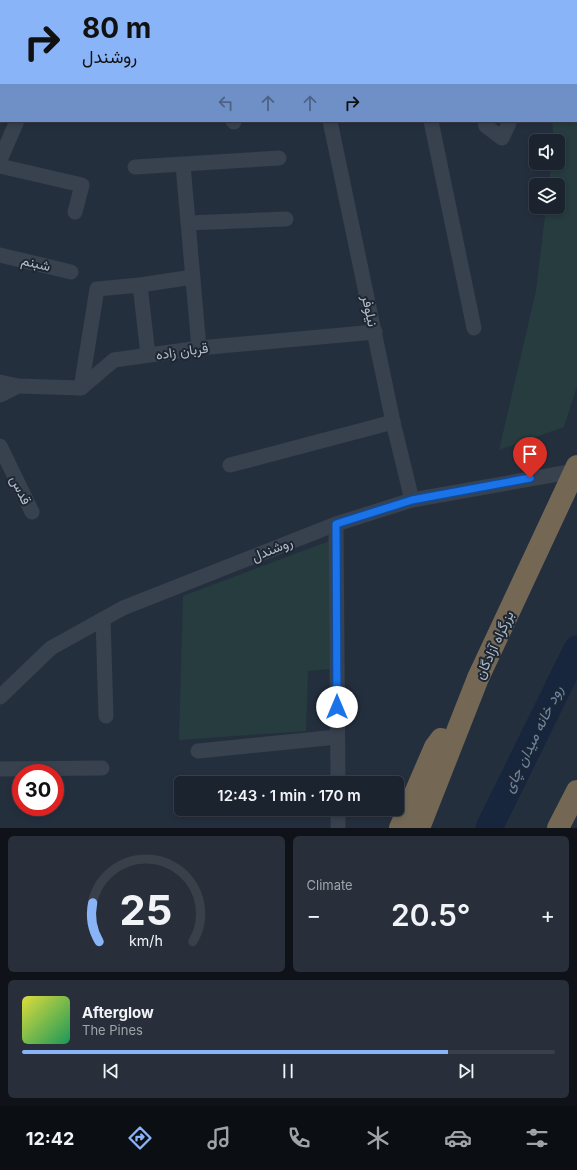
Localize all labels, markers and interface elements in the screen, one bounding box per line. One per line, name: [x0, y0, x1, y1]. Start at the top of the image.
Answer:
text: 80 m: [82, 11, 151, 45]
icon: right: [16, 16, 68, 68]
text: روشندل: [82, 46, 137, 67]
icon: left: [215, 92, 237, 114]
icon: ahead: [257, 92, 279, 114]
icon: ahead: [299, 92, 321, 114]
icon: right: [341, 92, 363, 114]
map controls: [529, 134, 565, 214]
button: sound: [529, 134, 565, 170]
button: layers: [529, 178, 565, 214]
street label: شبنم: [20, 251, 52, 275]
street label: نیلوفر: [358, 293, 382, 328]
street label: قربان زاده: [155, 338, 209, 364]
pin: [513, 437, 547, 478]
icon: arrive: [519, 443, 541, 465]
street label: قدس: [6, 472, 36, 508]
street label: روشندل: [249, 533, 296, 566]
street label: بزرگراه آزادگان: [470, 608, 518, 682]
water label: رود خانه میدان چای: [498, 682, 568, 796]
position arrow: [316, 686, 358, 728]
speed limit sign: 30: [12, 764, 64, 816]
text: 12:43 · 1 min · 170 m: [217, 786, 361, 805]
text: Climate: [307, 877, 353, 893]
text: 25: [120, 885, 173, 935]
text: 20.5°: [391, 897, 470, 933]
text: −: [307, 902, 321, 928]
text: +: [540, 902, 555, 928]
text: km/h: [129, 932, 163, 949]
text: Afterglow: [82, 1003, 154, 1022]
text: The Pines: [82, 1022, 143, 1038]
icon: previous: [100, 1060, 122, 1082]
icon: pause: [277, 1060, 299, 1082]
icon: next: [455, 1060, 477, 1082]
icon: directions: [126, 1124, 154, 1152]
icon: music: [205, 1124, 233, 1152]
icon: phone: [285, 1124, 313, 1152]
icon: climate: [364, 1124, 392, 1152]
icon: car: [444, 1124, 472, 1152]
icon: filters: [523, 1124, 551, 1152]
text: 12:42: [26, 1128, 74, 1149]

